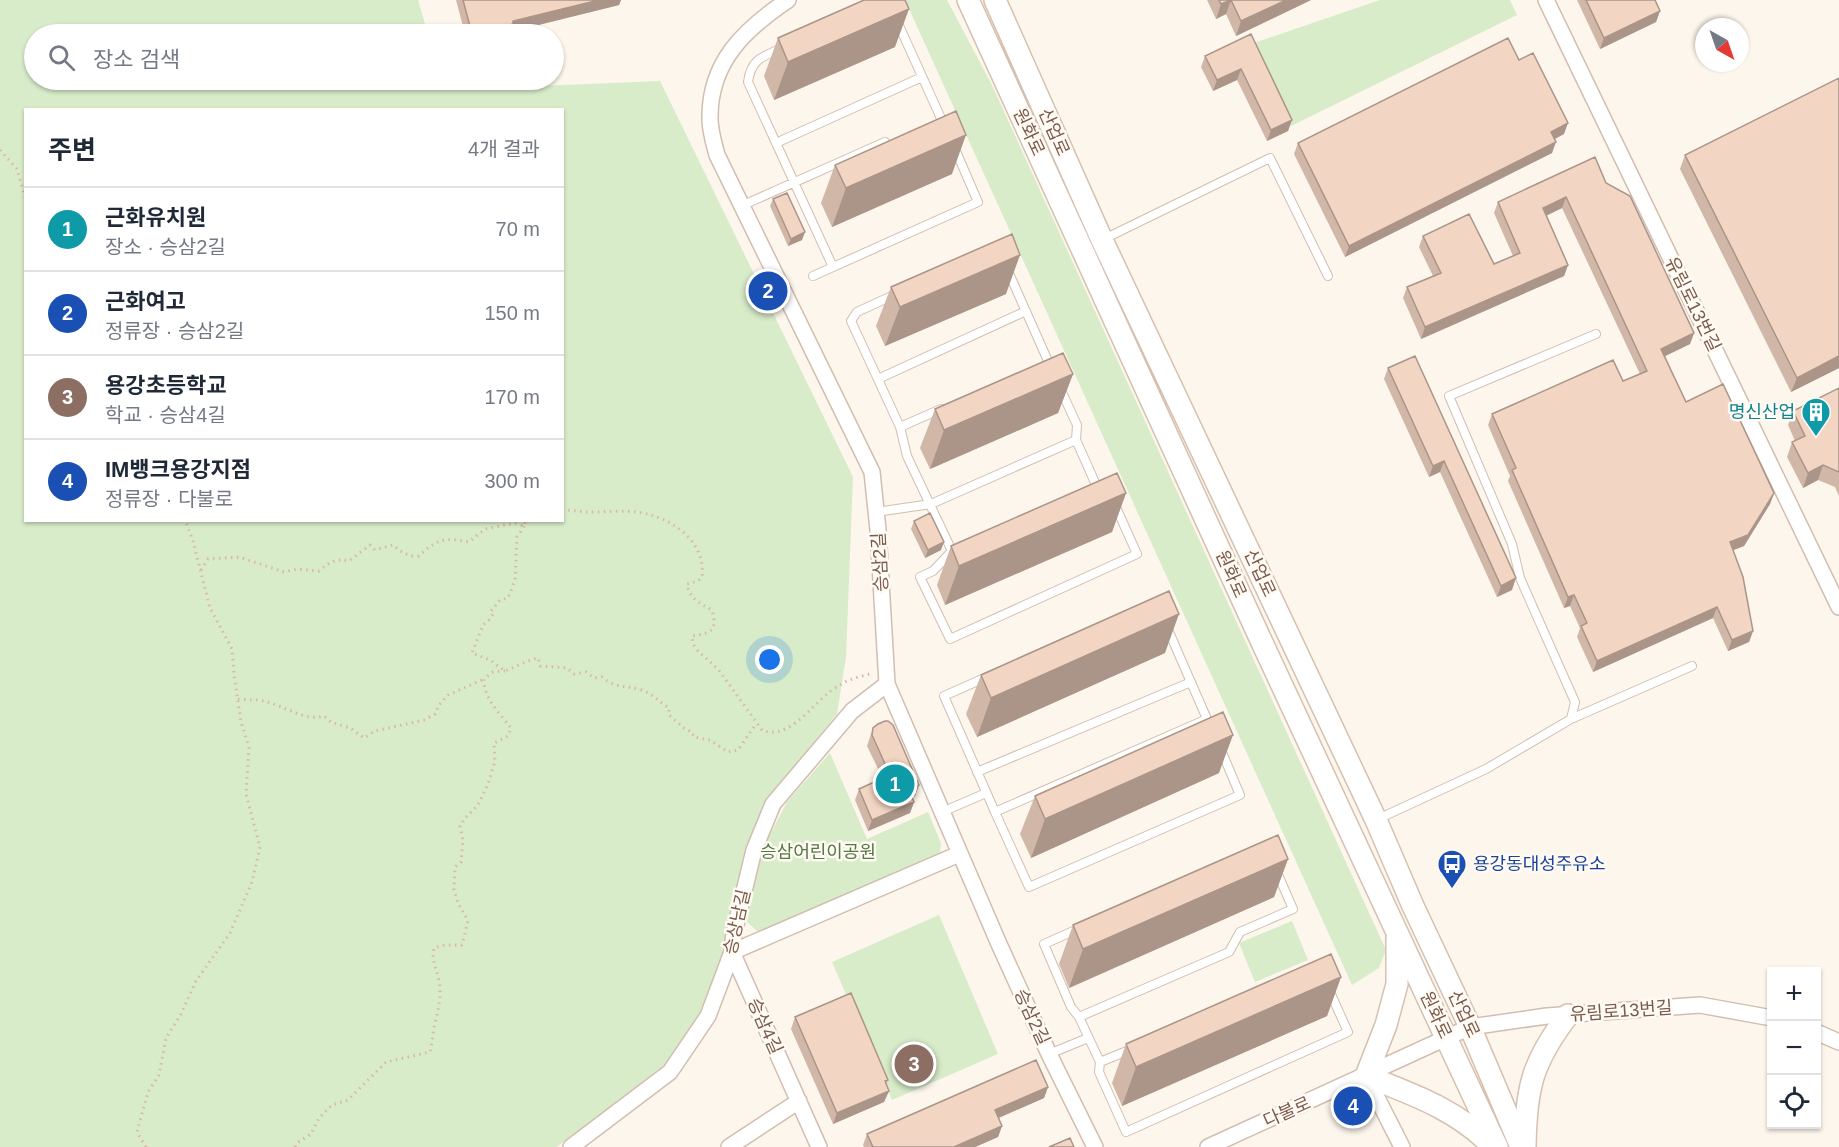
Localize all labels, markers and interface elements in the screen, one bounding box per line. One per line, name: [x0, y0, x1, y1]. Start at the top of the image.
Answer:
north arrow: [1695, 18, 1749, 72]
search box: [24, 24, 564, 90]
icon: search: [45, 41, 78, 74]
text: 장소 검색: [93, 47, 180, 72]
street label: 원화로: [1009, 105, 1049, 159]
street label: 산업로: [1035, 105, 1073, 159]
text: 주변: [48, 135, 96, 165]
text: 4개 결과: [468, 138, 540, 160]
text: 근화유치원: [105, 205, 206, 230]
text: 1: [62, 218, 73, 240]
text: 70 m: [496, 218, 540, 240]
text: 장소 · 승삼2길: [105, 236, 226, 258]
street label: 유림로13번길: [1661, 253, 1725, 355]
pin: 2: [748, 268, 788, 314]
text: 근화여고: [105, 289, 186, 314]
text: 2: [62, 302, 73, 324]
text: 150 m: [484, 302, 540, 324]
text: 정류장 · 승삼2길: [105, 320, 244, 342]
text: 용강초등학교: [105, 373, 226, 398]
text: 3: [62, 386, 73, 408]
text: 170 m: [484, 386, 540, 408]
building icon: 명신산업: [1800, 396, 1832, 438]
place label: 명신산업: [1729, 402, 1795, 422]
text: 학교 · 승삼4길: [105, 404, 226, 426]
text: IM뱅크용강지점: [105, 457, 251, 482]
text: 4: [62, 470, 73, 492]
text: 300 m: [484, 470, 540, 492]
text: 정류장 · 다불로: [105, 488, 233, 510]
street label: 승삼2길: [868, 532, 892, 592]
street label: 산업로: [1240, 546, 1280, 600]
street label: 원화로: [1212, 547, 1250, 601]
your location: [755, 645, 784, 674]
pin: 1: [876, 762, 914, 806]
park label: 승삼어린이공원: [760, 842, 876, 862]
bus stop icon: 용강동대성주유소: [1436, 848, 1468, 890]
place label: 용강동대성주유소: [1473, 854, 1605, 874]
street label: 승상남길: [720, 887, 754, 957]
map controls: [1767, 967, 1821, 1129]
button: +: [1767, 967, 1821, 1021]
street label: 승삼2길: [1010, 986, 1054, 1048]
street label: 산업로: [1444, 987, 1484, 1041]
street label: 원화로: [1416, 988, 1456, 1042]
street label: 승삼4길: [744, 995, 786, 1057]
street label: 유림로13번길: [1569, 997, 1673, 1025]
button: −: [1767, 1021, 1821, 1075]
pin: 3: [894, 1042, 934, 1086]
button: locate: [1767, 1075, 1821, 1129]
pin: 4: [1334, 1084, 1372, 1128]
street label: 다불로: [1260, 1093, 1314, 1131]

